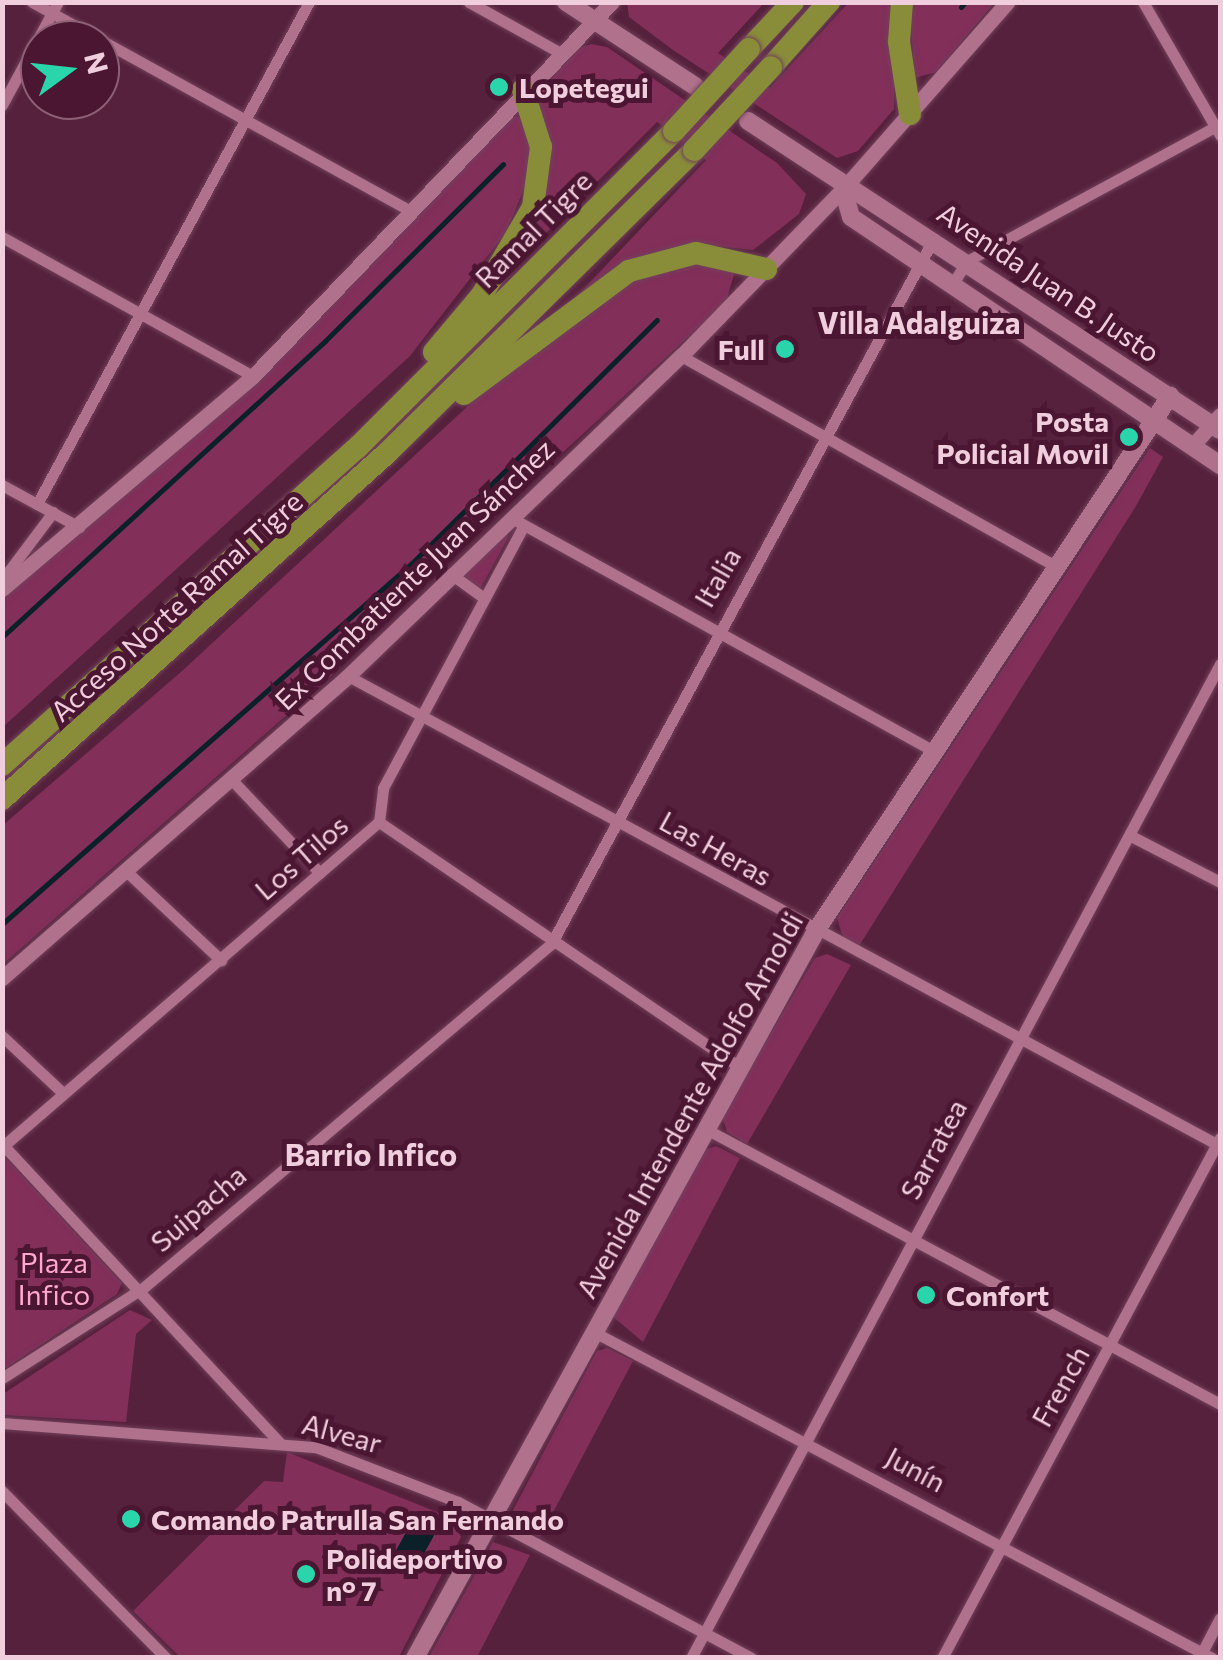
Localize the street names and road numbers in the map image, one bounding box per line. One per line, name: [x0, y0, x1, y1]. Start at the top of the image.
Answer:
street label: Ramal Tigre: [468, 164, 598, 294]
street label: Avenida Juan B. Justo: [932, 195, 1166, 369]
street label: Ex Combatiente Juan Sánchez: [268, 432, 560, 716]
street label: Acceso Norte Ramal Tigre: [43, 484, 309, 728]
street label: Italia: [687, 541, 747, 613]
street label: Las Heras: [654, 804, 778, 892]
street label: Los Tilos: [248, 808, 354, 906]
street label: Avenida Intendente Adolfo Arnoldi: [569, 906, 809, 1304]
street label: Sarratea: [893, 1093, 973, 1205]
street label: Suipacha: [144, 1158, 252, 1258]
street label: French: [1024, 1340, 1096, 1432]
street label: Alvear: [299, 1406, 385, 1460]
street label: Junín: [880, 1439, 952, 1499]

